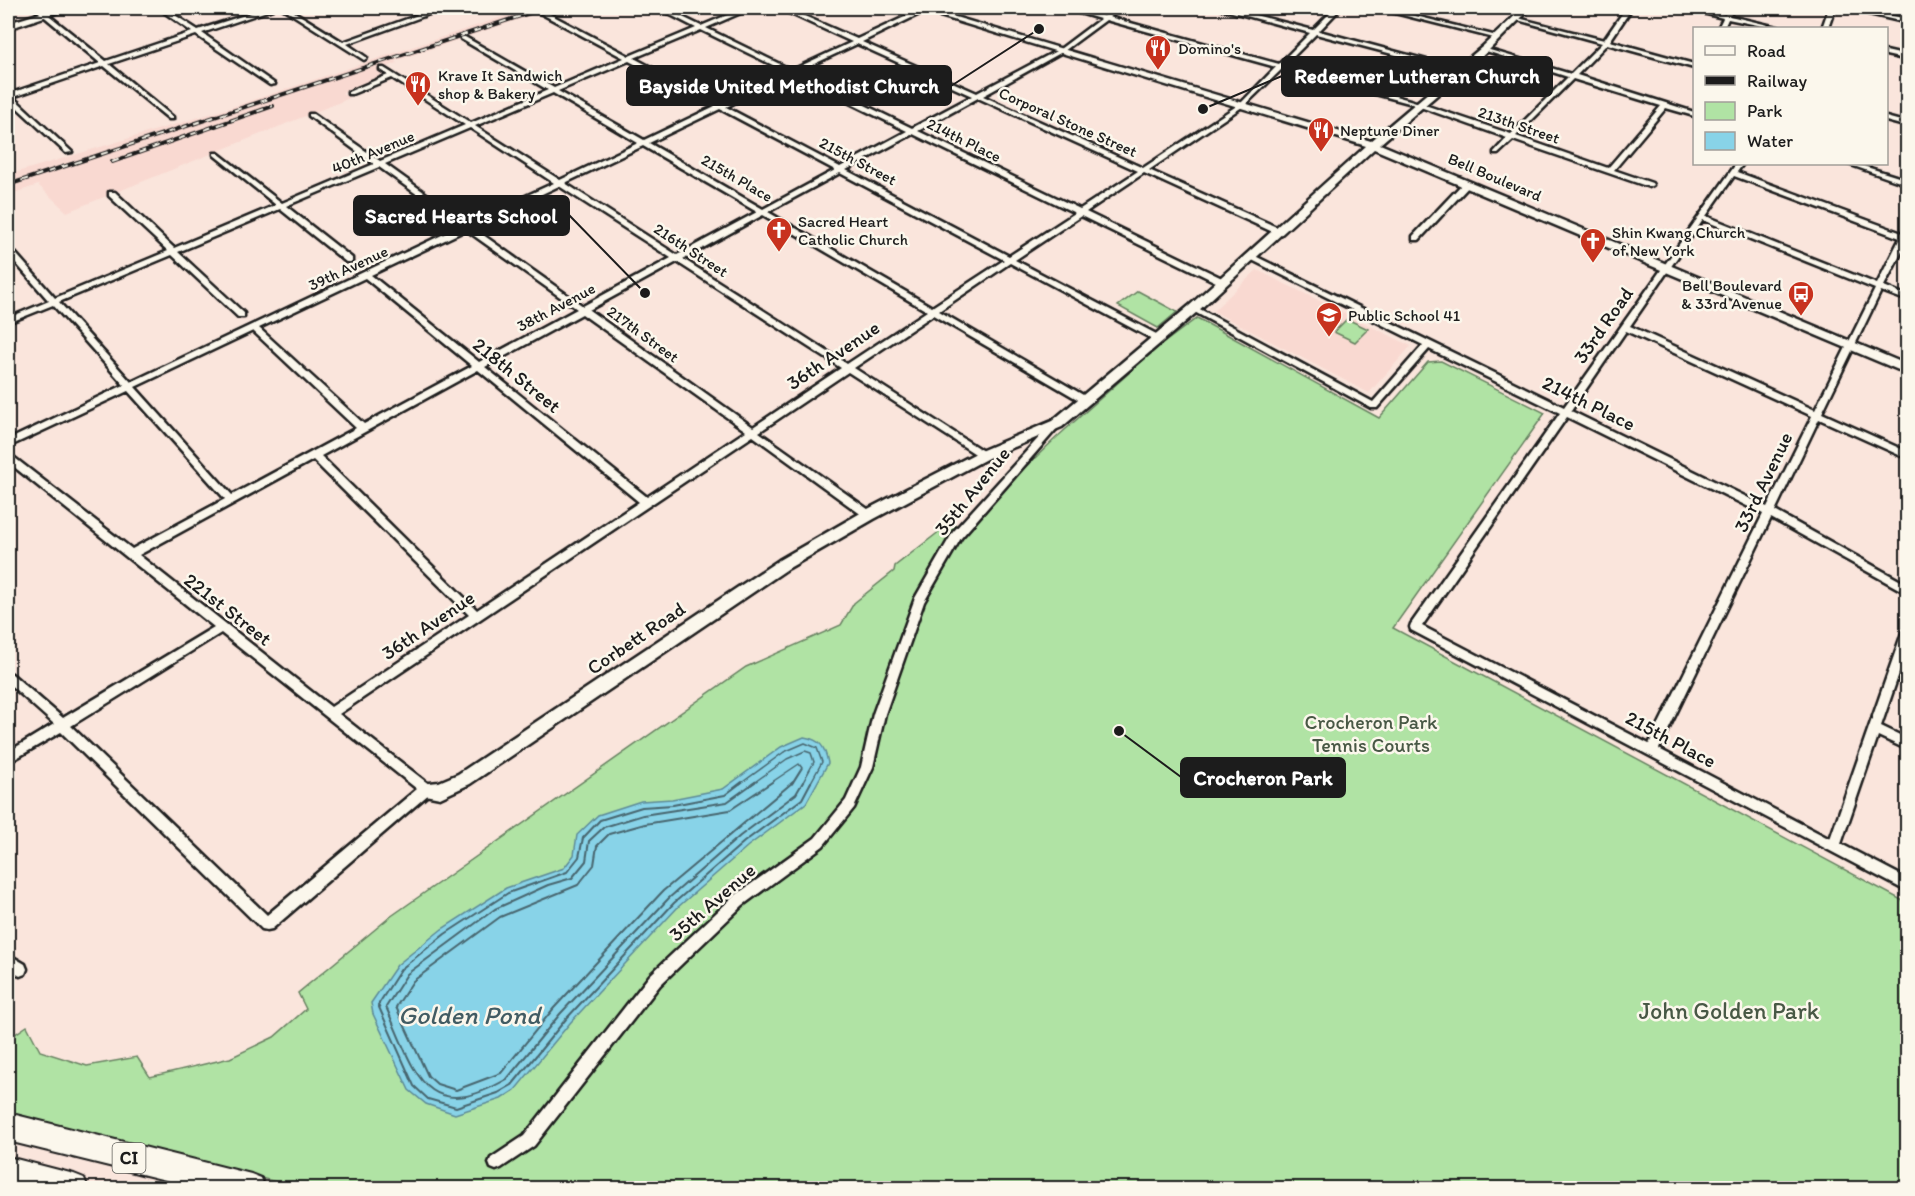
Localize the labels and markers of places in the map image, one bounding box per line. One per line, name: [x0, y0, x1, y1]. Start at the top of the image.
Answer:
restaurant icon: Domino's: [1143, 33, 1173, 71]
place label: Domino's: [1178, 39, 1241, 58]
callout: Redeemer Lutheran Church: [1282, 57, 1552, 96]
place label: Krave It Sandwich shop & Bakery: [438, 66, 563, 103]
callout: Bayside United Methodist Church: [627, 66, 951, 105]
restaurant icon: Krave It Sandwich shop & Bakery: [403, 69, 433, 107]
restaurant icon: Neptune Diner: [1306, 115, 1336, 153]
place label: Neptune Diner: [1340, 121, 1439, 140]
callout: Sacred Hearts School: [354, 196, 569, 235]
place label: Sacred Heart Catholic Church: [798, 212, 908, 249]
church icon: Sacred Heart Catholic Church: [764, 215, 794, 253]
place label: Shin Kwang Church of New York: [1612, 223, 1746, 260]
church icon: Shin Kwang Church of New York: [1578, 226, 1608, 264]
place label: Bell Boulevard & 33rd Avenue: [1681, 276, 1782, 313]
bus stop icon: Bell Boulevard & 33rd Avenue: [1786, 279, 1816, 317]
school or university icon: Public School 41: [1314, 300, 1344, 338]
place label: Public School 41: [1348, 306, 1461, 325]
callout: Crocheron Park: [1181, 758, 1345, 797]

